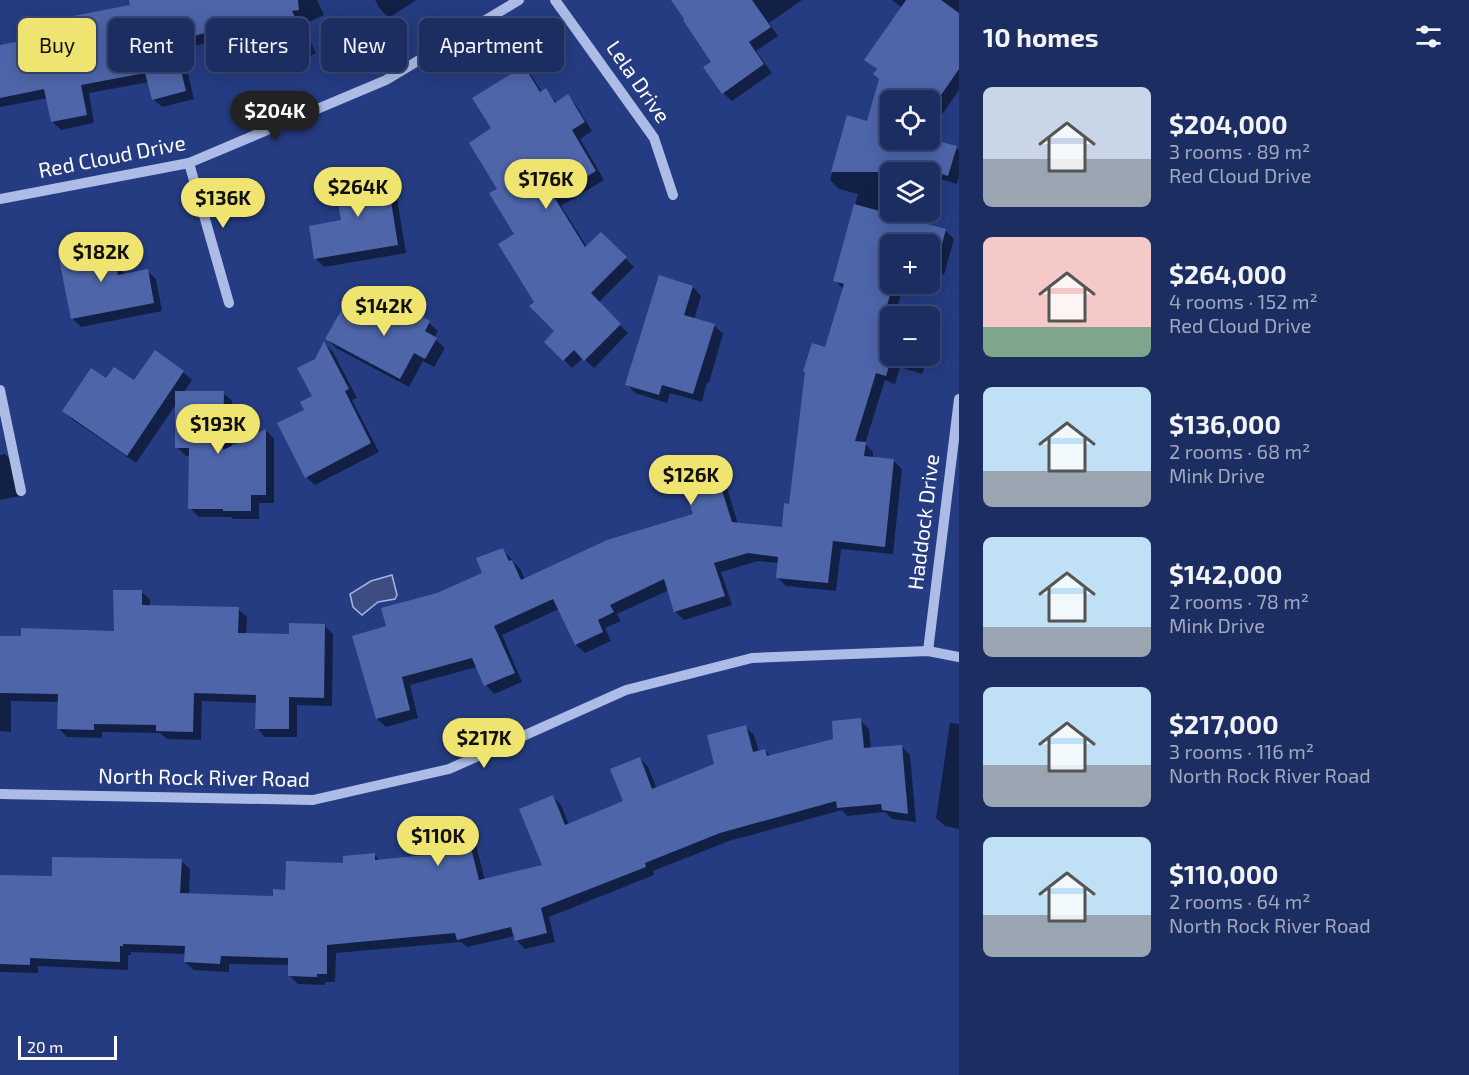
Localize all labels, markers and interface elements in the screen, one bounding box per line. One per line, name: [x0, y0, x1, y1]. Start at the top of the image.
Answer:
chip: Buy: [18, 18, 96, 72]
chip: Rent: [108, 18, 194, 72]
chip: Filters: [206, 18, 309, 72]
chip: New: [321, 18, 407, 72]
chip: Apartment: [419, 18, 564, 72]
icon: filters: [1412, 20, 1445, 53]
text: 10 homes: [983, 21, 1099, 52]
street label: Lela Drive: [602, 35, 677, 127]
map controls: [880, 90, 940, 366]
button: locate: [880, 90, 940, 150]
pin: $204K: [233, 91, 317, 142]
text: $204K: [244, 98, 306, 122]
text: $204,000: [1169, 108, 1288, 139]
icon: home: [1031, 111, 1103, 183]
street label: Red Cloud Drive: [36, 129, 187, 182]
text: 3 rooms · 89 m²: [1169, 139, 1310, 163]
pin: $176K: [504, 159, 588, 210]
button: layers: [880, 162, 940, 222]
text: Red Cloud Drive: [1169, 163, 1311, 187]
text: $176K: [518, 166, 574, 190]
pin: $264K: [316, 167, 400, 218]
text: $264K: [328, 174, 388, 198]
pin: $136K: [181, 178, 265, 229]
text: $136K: [195, 185, 251, 209]
pin: $182K: [59, 232, 143, 283]
button: +: [880, 234, 940, 294]
text: $182K: [73, 239, 130, 263]
text: $264,000: [1169, 258, 1287, 289]
icon: home: [1031, 261, 1103, 333]
pin: $142K: [342, 286, 426, 337]
text: 4 rooms · 152 m²: [1169, 289, 1318, 313]
text: $142K: [355, 293, 413, 317]
button: −: [880, 306, 940, 366]
text: Red Cloud Drive: [1169, 313, 1311, 337]
pin: $193K: [176, 404, 260, 455]
text: $136,000: [1169, 408, 1281, 439]
text: $193K: [190, 411, 246, 435]
icon: home: [1031, 411, 1103, 483]
text: 2 rooms · 68 m²: [1169, 439, 1310, 463]
street label: Haddock Drive: [902, 452, 943, 591]
pin: $126K: [649, 455, 733, 506]
text: $126K: [663, 462, 719, 486]
text: Mink Drive: [1169, 463, 1265, 487]
text: $142,000: [1169, 558, 1283, 589]
icon: home: [1031, 561, 1103, 633]
text: 2 rooms · 78 m²: [1169, 589, 1309, 613]
text: Mink Drive: [1169, 613, 1265, 637]
text: $217,000: [1169, 708, 1279, 739]
icon: home: [1031, 711, 1103, 783]
pin: $217K: [442, 718, 526, 769]
text: $217K: [456, 725, 512, 749]
text: 3 rooms · 116 m²: [1169, 739, 1314, 763]
street label: North Rock River Road: [98, 762, 310, 791]
text: North Rock River Road: [1169, 763, 1371, 787]
pin: $110K: [396, 816, 480, 867]
text: $110K: [411, 823, 465, 847]
text: $110,000: [1169, 858, 1278, 889]
icon: home: [1031, 861, 1103, 933]
text: 2 rooms · 64 m²: [1169, 889, 1311, 913]
text: North Rock River Road: [1169, 913, 1371, 937]
scale bar: [18, 1033, 117, 1060]
text: 20 m: [27, 1037, 63, 1056]

